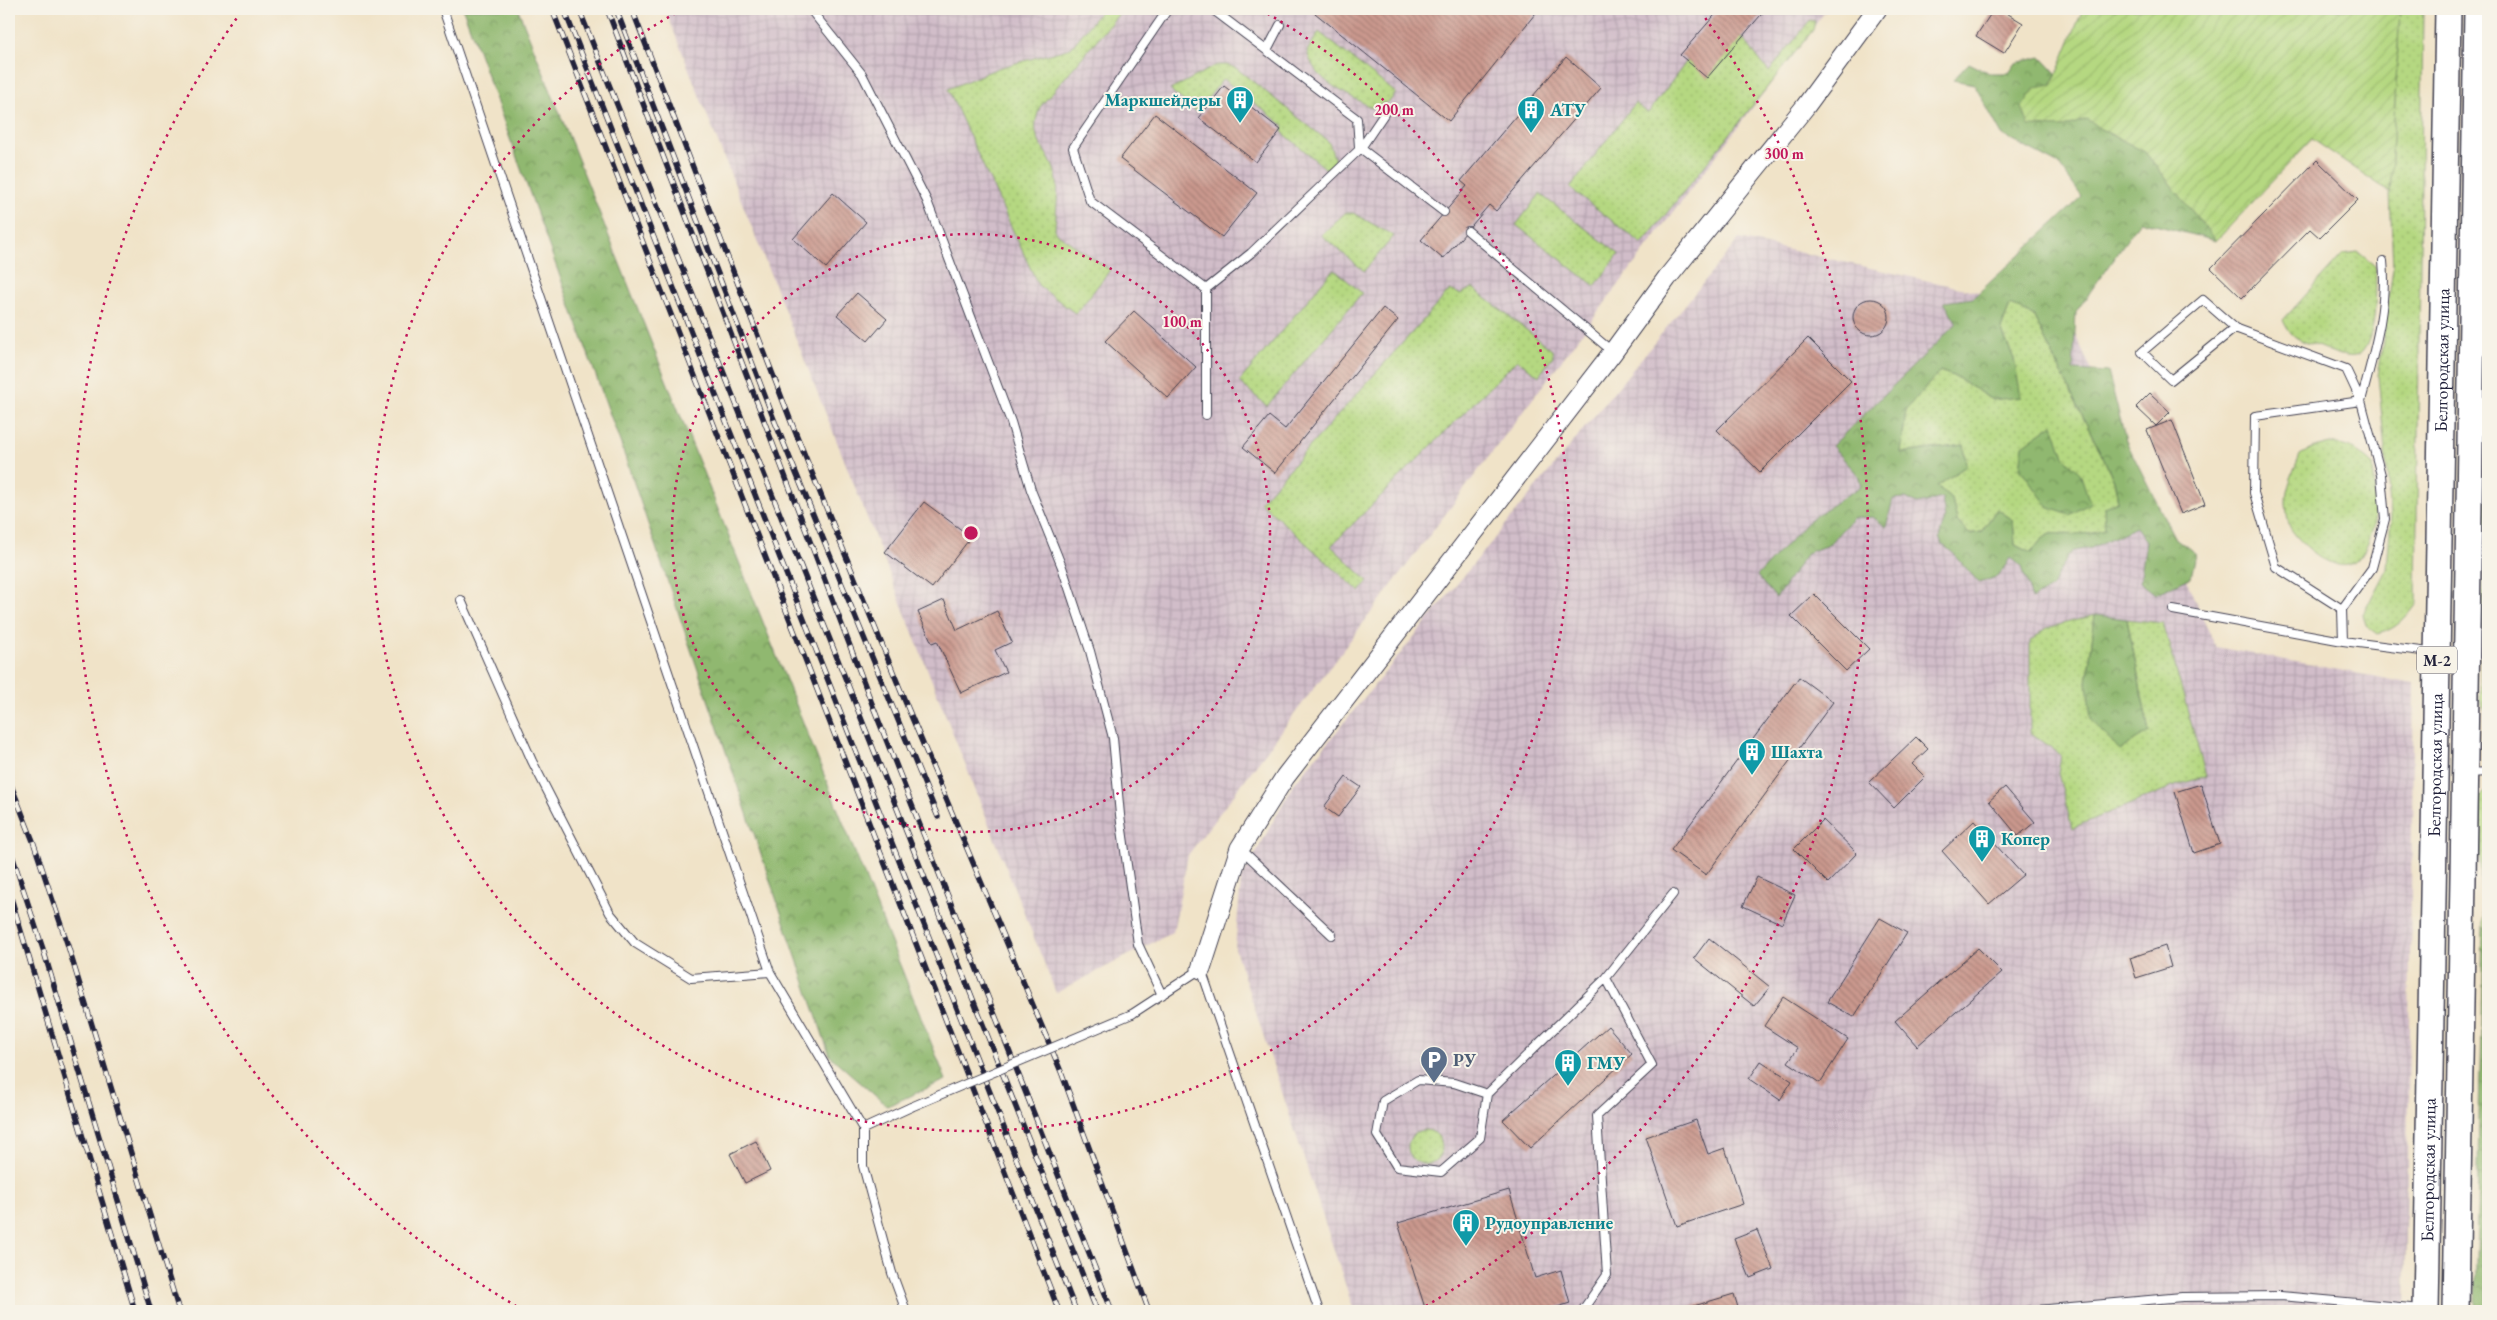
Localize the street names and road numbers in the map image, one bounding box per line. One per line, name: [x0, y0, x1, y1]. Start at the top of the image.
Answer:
street label: Белгородская улица: [2429, 287, 2454, 432]
road number: М-2: [2417, 646, 2457, 674]
street label: Белгородская улица: [2422, 692, 2447, 837]
street label: Белгородская улица: [2415, 1097, 2441, 1242]

